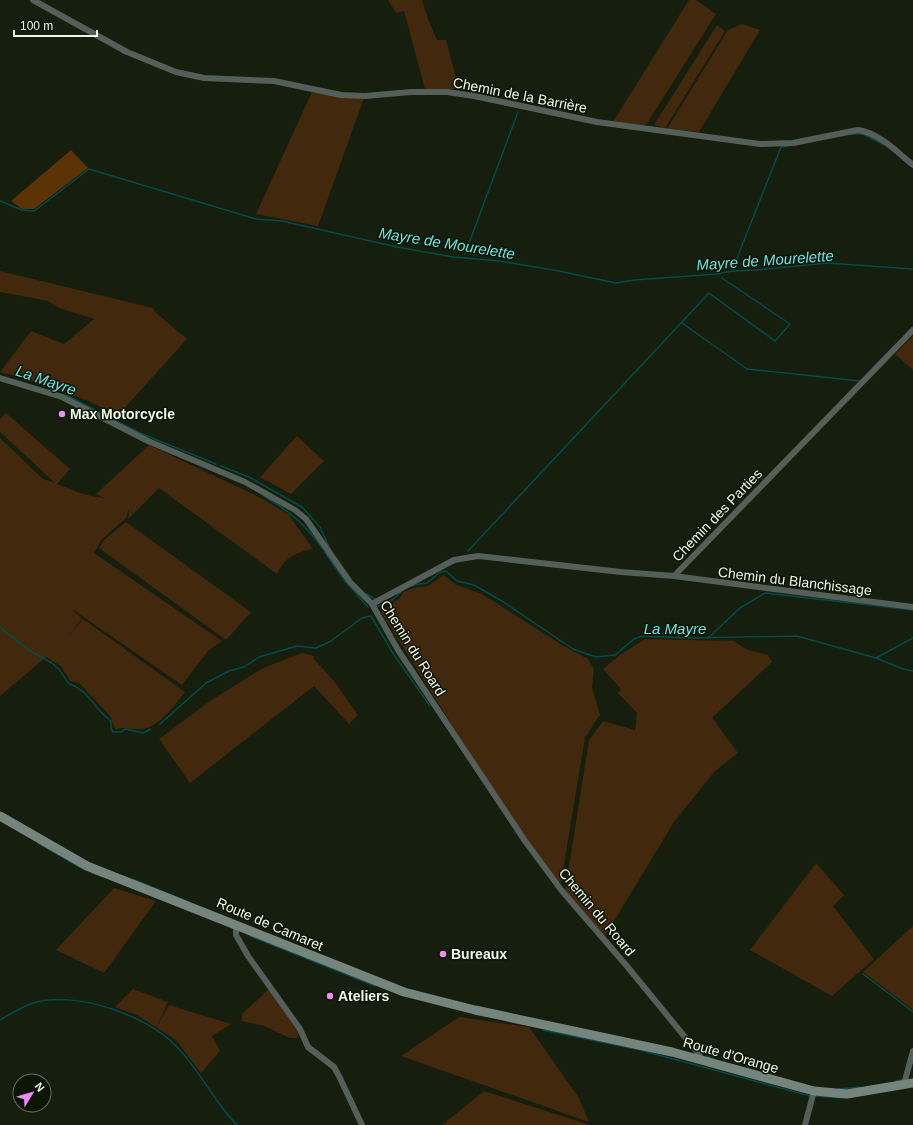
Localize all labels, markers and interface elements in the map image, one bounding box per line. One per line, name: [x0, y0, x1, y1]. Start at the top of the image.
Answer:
scale bar: [14, 12, 97, 38]
text: 100 m: [20, 19, 53, 33]
street label: Chemin de la Barrière: [452, 74, 589, 116]
water label: Mayre de Mourelette: [378, 224, 516, 262]
water label: Mayre de Mourelette: [696, 247, 834, 273]
water label: La Mayre: [14, 362, 78, 398]
place label: Max Motorcycle: [70, 406, 175, 422]
marker: Max Motorcycle: [57, 409, 67, 419]
street label: Chemin des Parties: [669, 466, 765, 564]
street label: Chemin du Blanchissage: [717, 564, 873, 598]
street label: Chemin du Roard: [377, 597, 449, 699]
water label: La Mayre: [644, 620, 706, 637]
street label: Chemin du Roard: [556, 865, 638, 959]
street label: Route de Camaret: [214, 894, 326, 954]
place label: Bureaux: [451, 946, 507, 962]
marker: Bureaux: [438, 949, 448, 959]
place label: Ateliers: [338, 988, 390, 1004]
marker: Ateliers: [325, 991, 335, 1001]
street label: Route d'Orange: [681, 1034, 781, 1076]
north arrow: [12, 1073, 52, 1113]
text: N: [33, 1080, 47, 1094]

